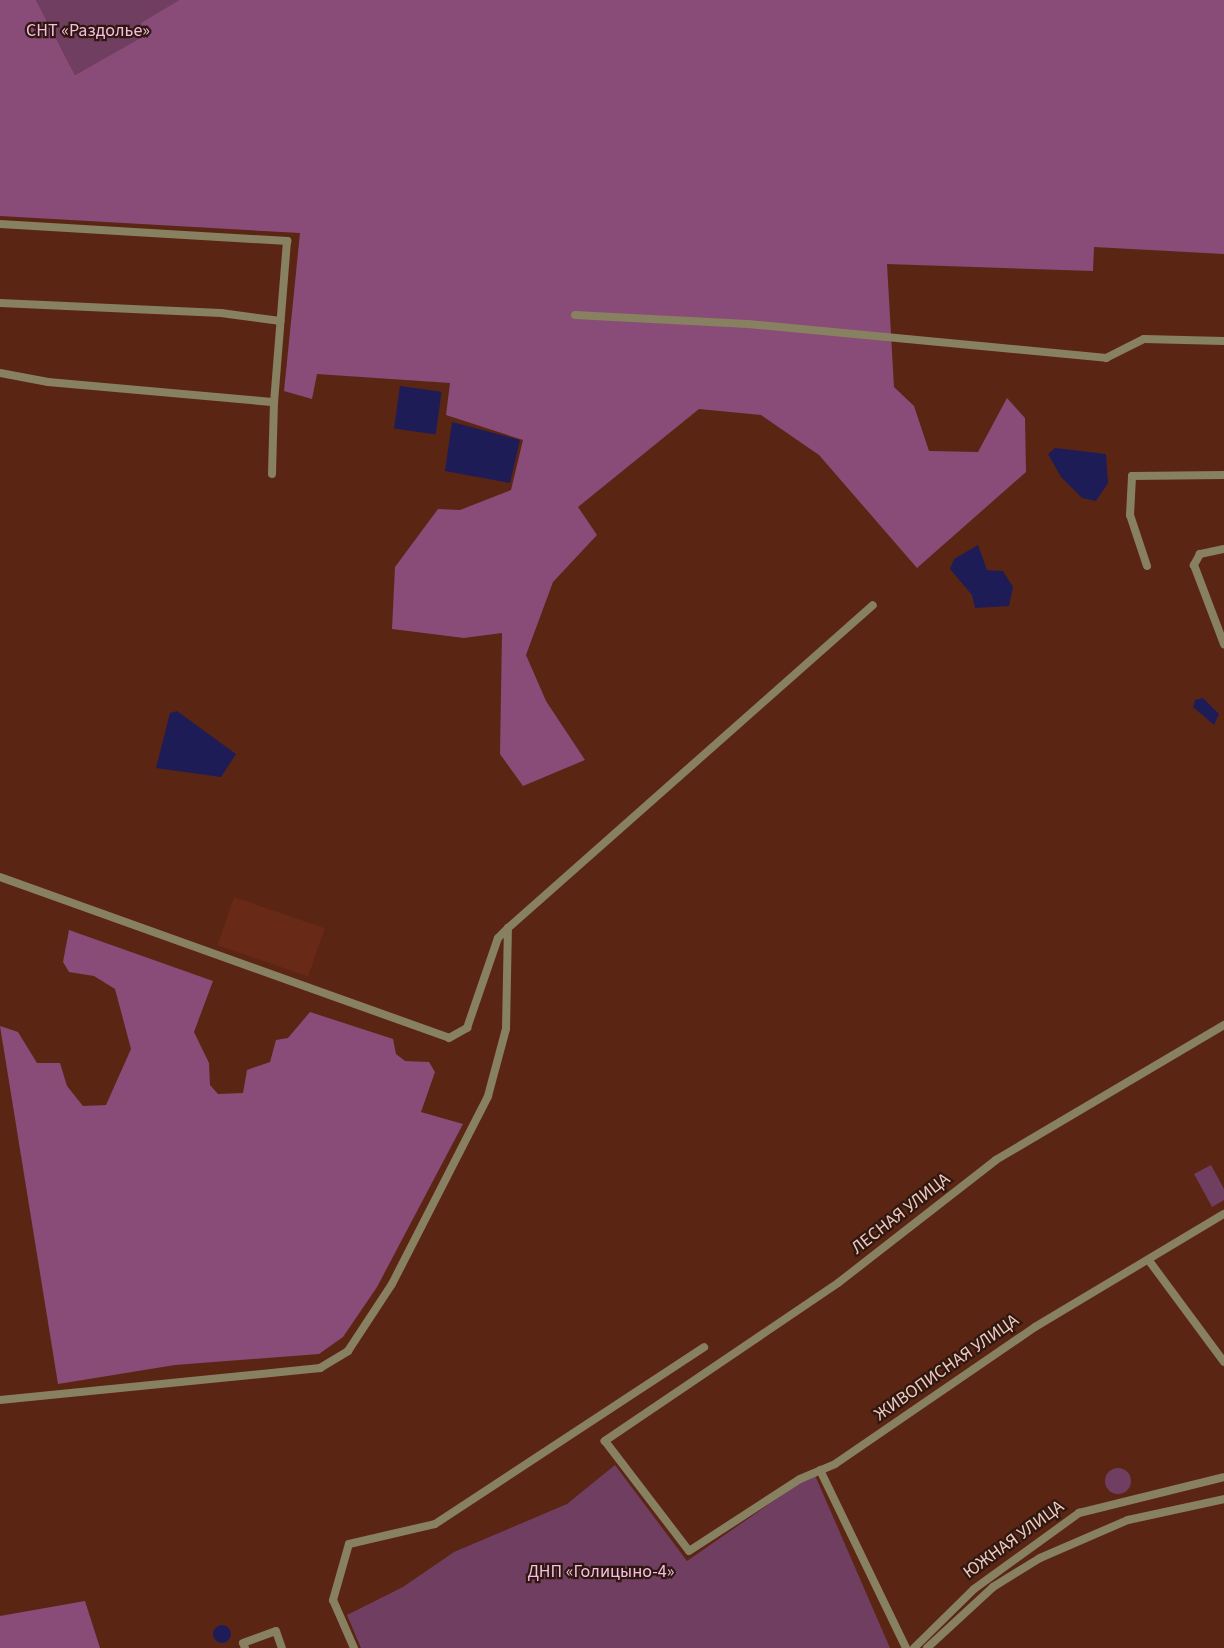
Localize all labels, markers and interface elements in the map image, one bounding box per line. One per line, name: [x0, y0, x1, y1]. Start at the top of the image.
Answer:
park label: СНТ «Раздолье»: [26, 20, 150, 42]
street label: ЛЕСНАЯ УЛИЦА: [847, 1169, 955, 1259]
street label: ЖИВОПИСНАЯ УЛИЦА: [871, 1310, 1023, 1426]
street label: ЮЖНАЯ УЛИЦА: [959, 1496, 1069, 1584]
park label: ДНП «Голицыно-4»: [528, 1561, 674, 1583]

